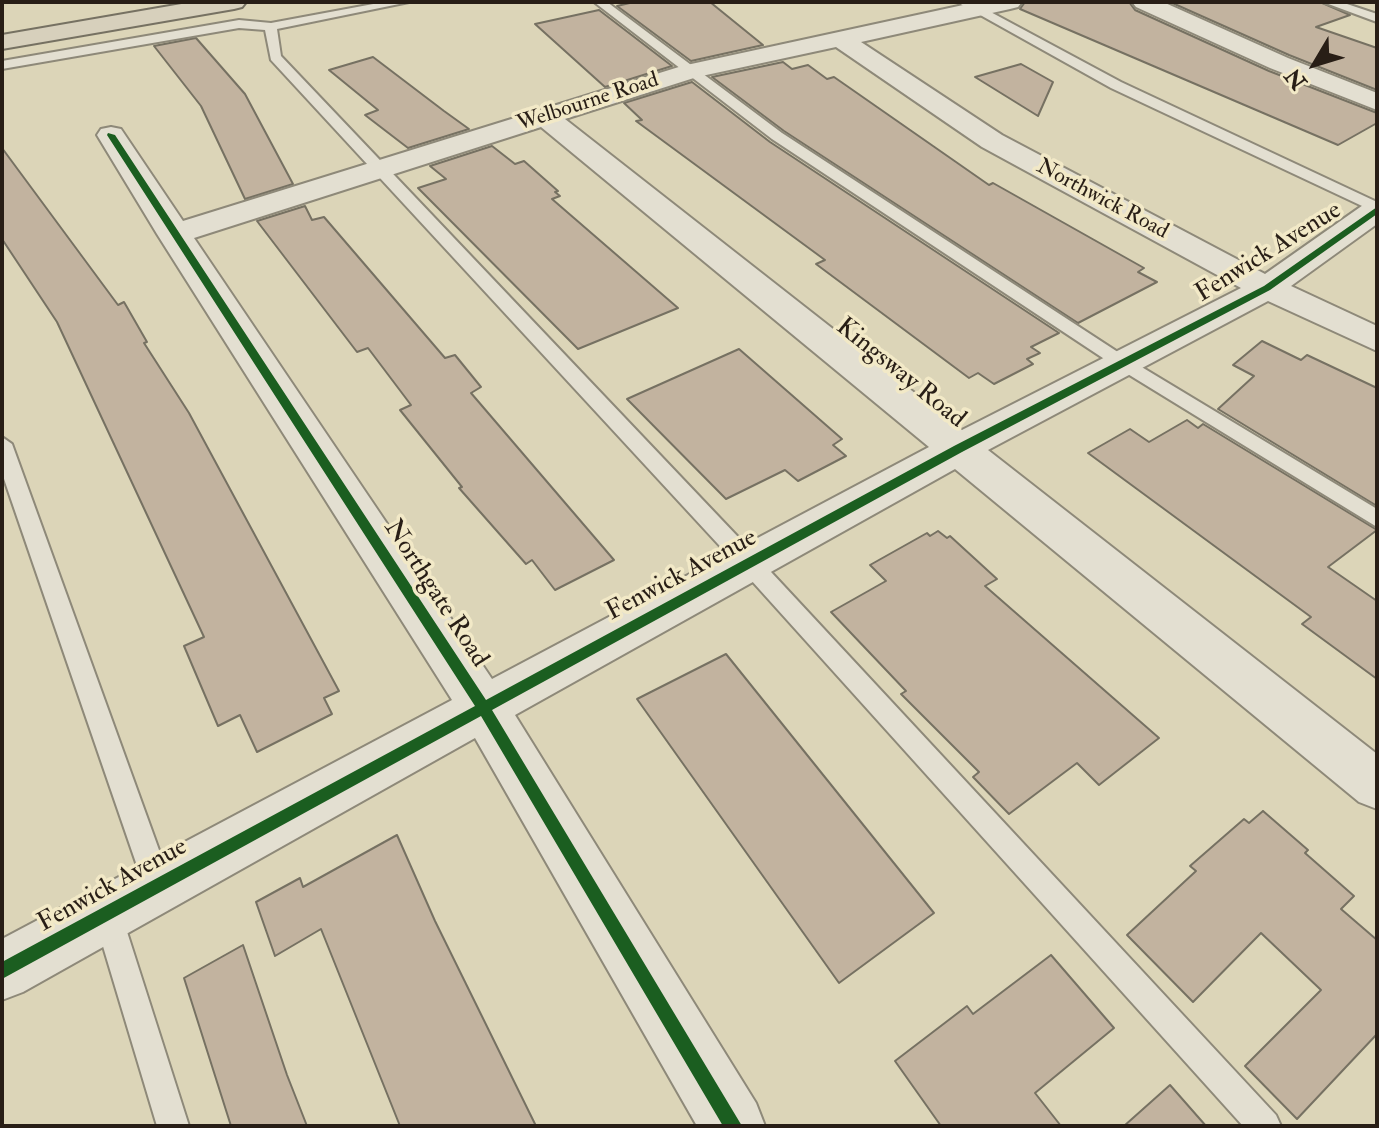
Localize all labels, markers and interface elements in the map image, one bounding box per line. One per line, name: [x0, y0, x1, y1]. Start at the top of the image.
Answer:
north arrow: [1275, 24, 1355, 104]
text: N: [1279, 62, 1313, 95]
street label: Welbourne Road: [514, 68, 662, 138]
street label: Northwick Road: [1031, 154, 1173, 246]
street label: Fenwick Avenue: [1190, 196, 1348, 310]
street label: Kingsway Road: [829, 312, 971, 436]
street label: Northgate Road: [376, 514, 494, 674]
street label: Fenwick Avenue: [601, 523, 763, 629]
street label: Fenwick Avenue: [33, 832, 193, 940]

